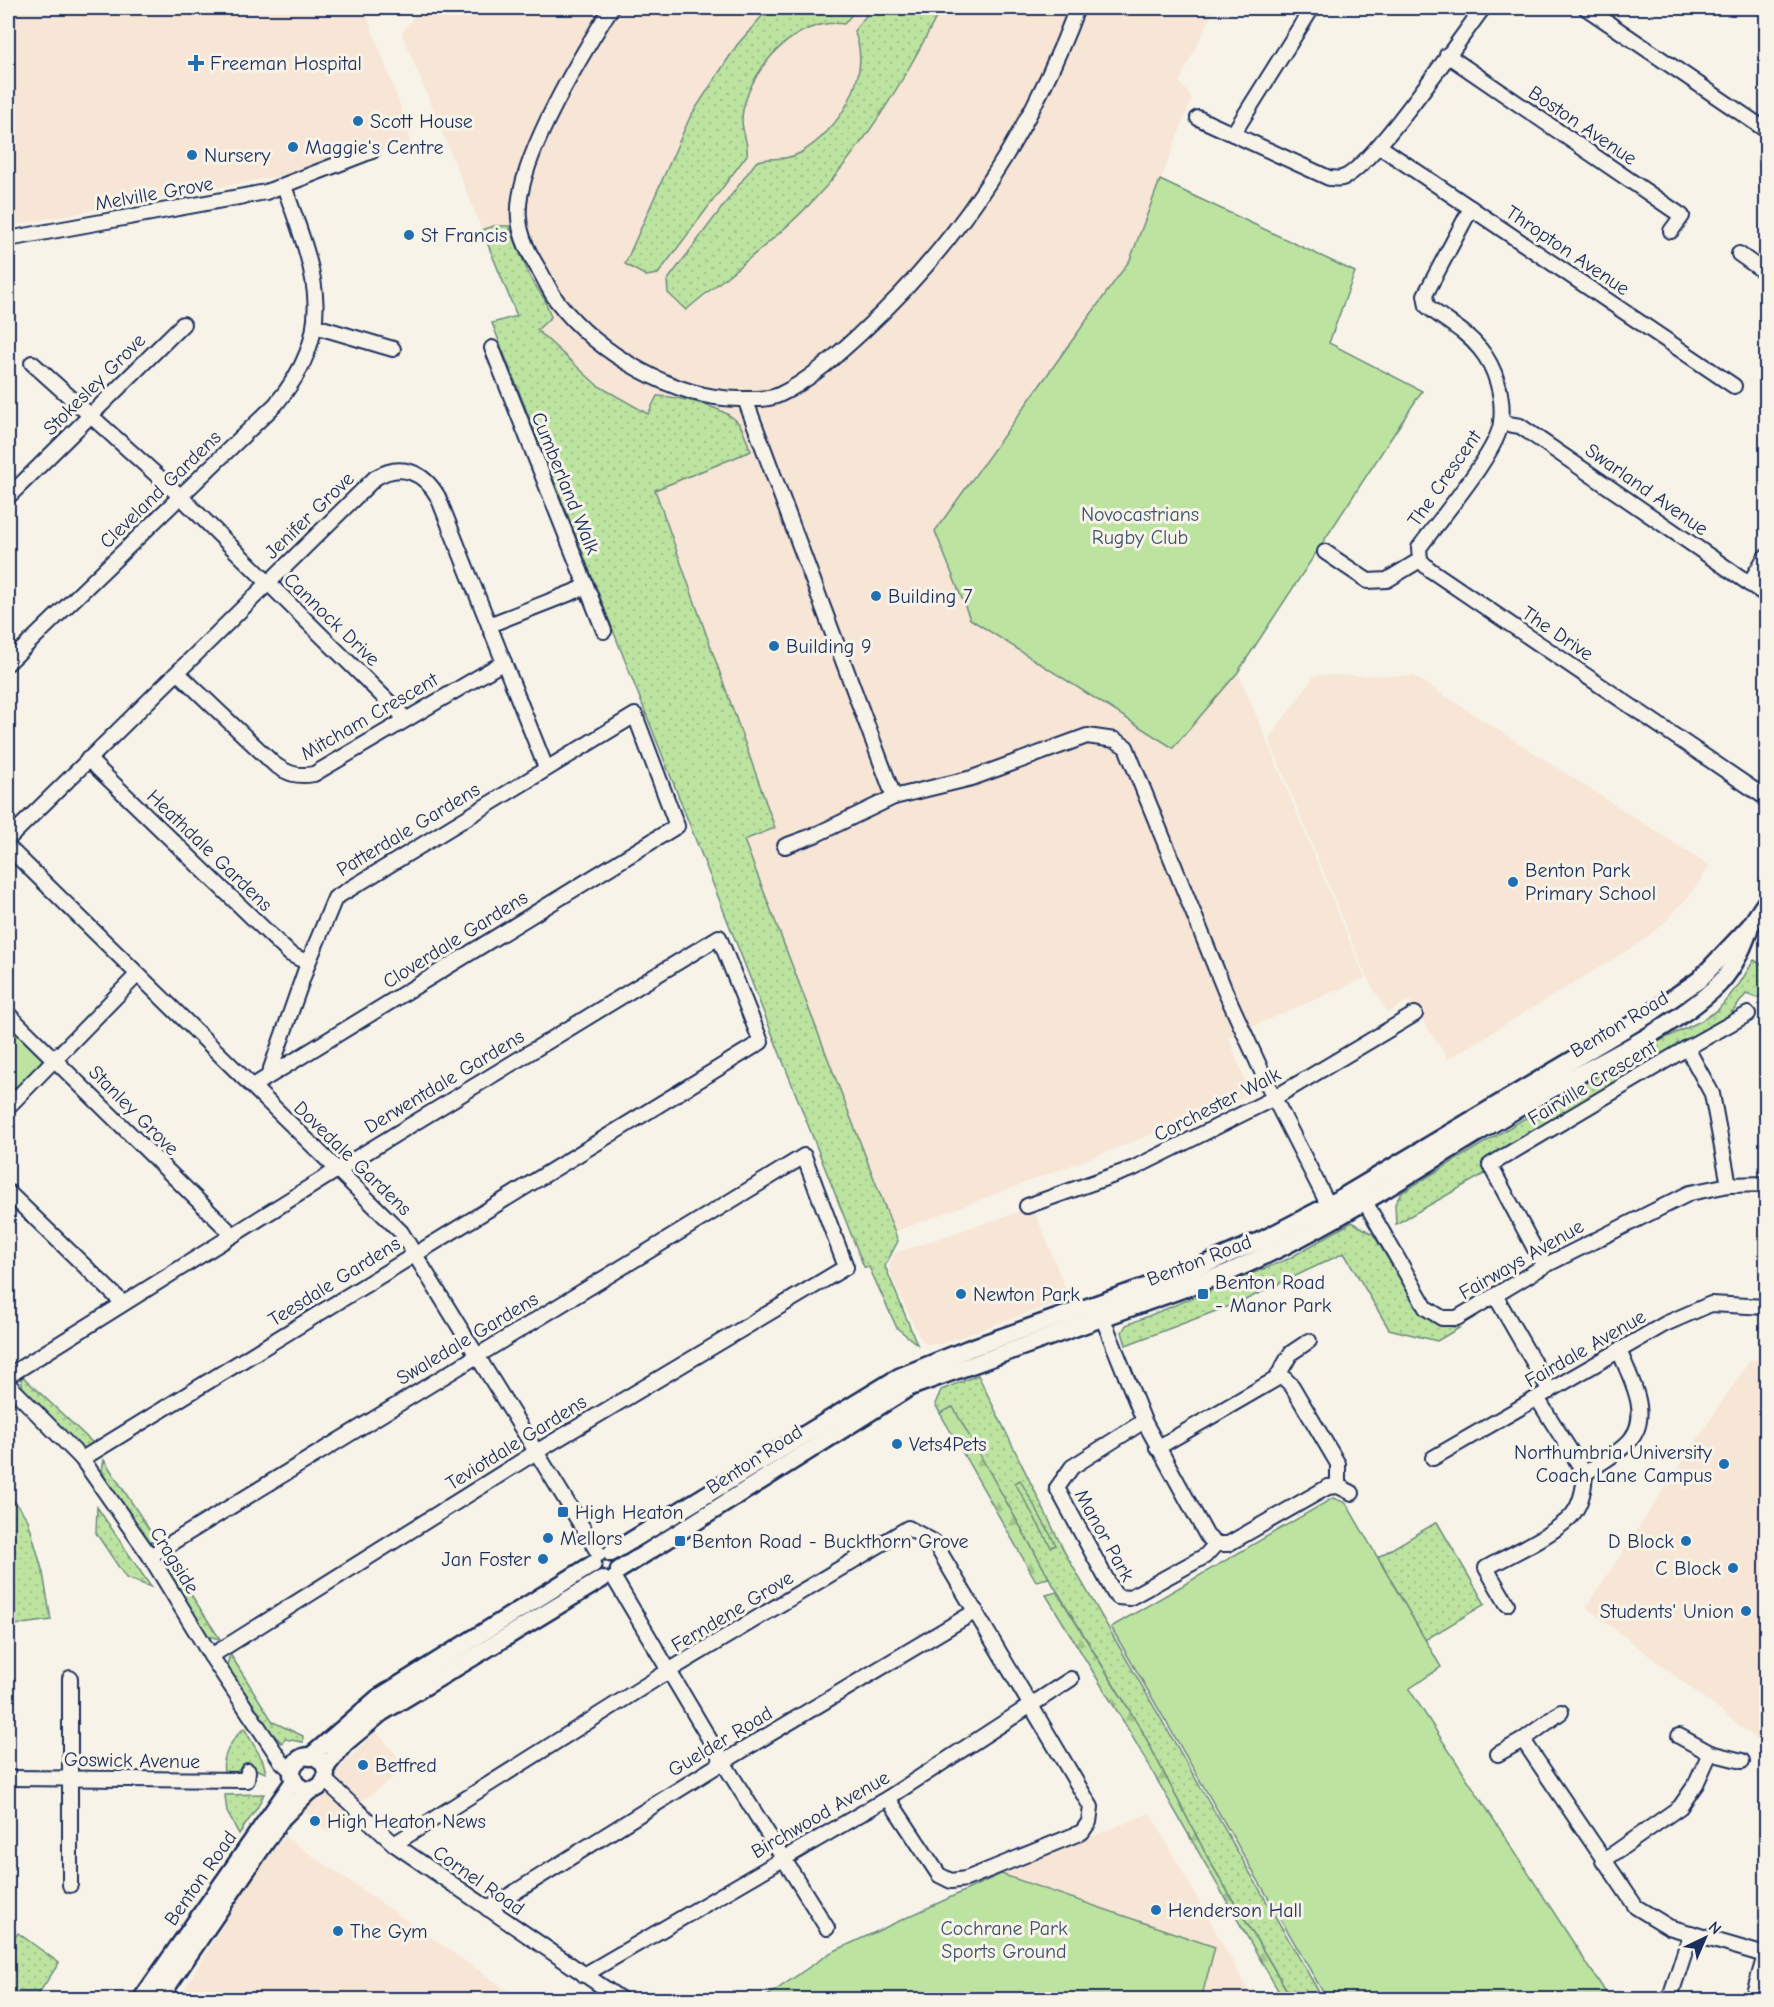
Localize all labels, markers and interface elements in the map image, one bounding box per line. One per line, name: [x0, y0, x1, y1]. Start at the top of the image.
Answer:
place label: Freeman Hospital: [210, 52, 362, 75]
marker: Freeman Hospital: [187, 54, 205, 72]
street label: Boston Avenue: [1524, 81, 1641, 170]
place label: Scott House: [370, 110, 473, 133]
marker: Scott House: [351, 114, 365, 128]
place label: Maggie's Centre: [305, 136, 443, 159]
marker: Maggie's Centre: [286, 140, 300, 154]
place label: Nursery: [204, 144, 271, 167]
marker: Nursery: [185, 148, 199, 162]
street label: Melville Grove: [93, 172, 215, 215]
street label: Thropton Avenue: [1502, 201, 1634, 300]
place label: St Francis: [421, 224, 507, 247]
marker: St Francis: [402, 228, 416, 242]
street label: Stokesley Grove: [39, 329, 150, 440]
street label: Cumberland Walk: [527, 409, 605, 558]
street label: The Crescent: [1403, 425, 1487, 531]
street label: Cleveland Gardens: [95, 426, 226, 553]
street label: Swarland Avenue: [1581, 438, 1713, 540]
street label: Jenifer Grove: [260, 467, 359, 564]
park label: Novocastrians Rugby Club: [1081, 503, 1199, 549]
street label: Cannock Drive: [279, 568, 384, 671]
place label: Building 7: [888, 585, 973, 608]
marker: Building 7: [869, 589, 883, 603]
street label: The Drive: [1518, 601, 1598, 666]
place label: Building 9: [786, 635, 872, 658]
marker: Building 9: [767, 639, 781, 653]
street label: Mitcham Crescent: [296, 667, 443, 765]
street label: Patterdale Gardens: [333, 778, 484, 881]
street label: Heathdale Gardens: [142, 785, 277, 916]
place label: Benton Park Primary School: [1525, 859, 1656, 905]
marker: Benton Park Primary School: [1506, 875, 1520, 889]
street label: Cloverdale Gardens: [379, 886, 532, 993]
street label: Benton Road: [1566, 986, 1672, 1063]
street label: Derwentdale Gardens: [360, 1025, 528, 1138]
street label: Fairville Crescent: [1524, 1034, 1662, 1130]
street label: Stanley Grove: [84, 1061, 183, 1160]
street label: Corchester Walk: [1150, 1062, 1285, 1146]
street label: Dovedale Gardens: [289, 1096, 416, 1220]
street label: Fairways Avenue: [1455, 1214, 1588, 1304]
street label: Benton Road: [1144, 1230, 1255, 1291]
street label: Teesdale Gardens: [264, 1232, 404, 1331]
place label: Benton Road - Manor Park: [1215, 1271, 1332, 1317]
place label: Newton Park: [973, 1283, 1080, 1306]
street label: Swaledale Gardens: [392, 1287, 542, 1390]
marker: Newton Park: [954, 1287, 968, 1301]
marker: Benton Road - Manor Park: [1196, 1287, 1210, 1301]
street label: Fairdale Avenue: [1521, 1305, 1650, 1392]
street label: Teviotdale Gardens: [442, 1390, 591, 1495]
street label: Benton Road: [702, 1420, 807, 1499]
place label: Vets4Pets: [909, 1433, 987, 1456]
marker: Vets4Pets: [890, 1437, 904, 1451]
place label: Northumbria University Coach Lane Campus: [1514, 1441, 1712, 1487]
marker: Northumbria University Coach Lane Campus: [1717, 1457, 1731, 1471]
street label: Manor Park: [1070, 1485, 1139, 1586]
place label: High Heaton: [575, 1501, 684, 1524]
marker: High Heaton: [556, 1505, 570, 1519]
street label: Cragside: [145, 1523, 204, 1598]
place label: Mellors: [560, 1527, 622, 1550]
place label: Benton Road - Buckthorn Grove: [692, 1530, 968, 1553]
place label: D Block: [1608, 1530, 1674, 1553]
marker: Mellors: [541, 1531, 555, 1545]
marker: Benton Road - Buckthorn Grove: [673, 1534, 687, 1548]
marker: D Block: [1679, 1534, 1693, 1548]
place label: Jan Foster: [442, 1548, 531, 1571]
marker: Jan Foster: [536, 1552, 550, 1566]
place label: C Block: [1655, 1557, 1721, 1580]
marker: C Block: [1726, 1561, 1740, 1575]
street label: Ferndene Grove: [667, 1566, 797, 1657]
place label: Students' Union: [1600, 1600, 1734, 1623]
marker: Students' Union: [1739, 1604, 1753, 1618]
street label: Guelder Road: [664, 1701, 776, 1782]
street label: Goswick Avenue: [64, 1748, 200, 1773]
place label: Betfred: [375, 1754, 437, 1777]
marker: Betfred: [356, 1758, 370, 1772]
street label: Birchwood Avenue: [747, 1766, 893, 1863]
place label: High Heaton News: [327, 1810, 486, 1833]
marker: High Heaton News: [308, 1814, 322, 1828]
street label: Benton Road: [159, 1827, 241, 1930]
street label: Cornel Road: [429, 1841, 529, 1920]
place label: Henderson Hall: [1168, 1899, 1302, 1922]
marker: Henderson Hall: [1149, 1903, 1163, 1917]
north arrow: [1675, 1908, 1735, 1968]
park label: Cochrane Park Sports Ground: [940, 1917, 1068, 1963]
text: N: [1705, 1918, 1725, 1938]
place label: The Gym: [350, 1920, 428, 1943]
marker: The Gym: [331, 1924, 345, 1938]

